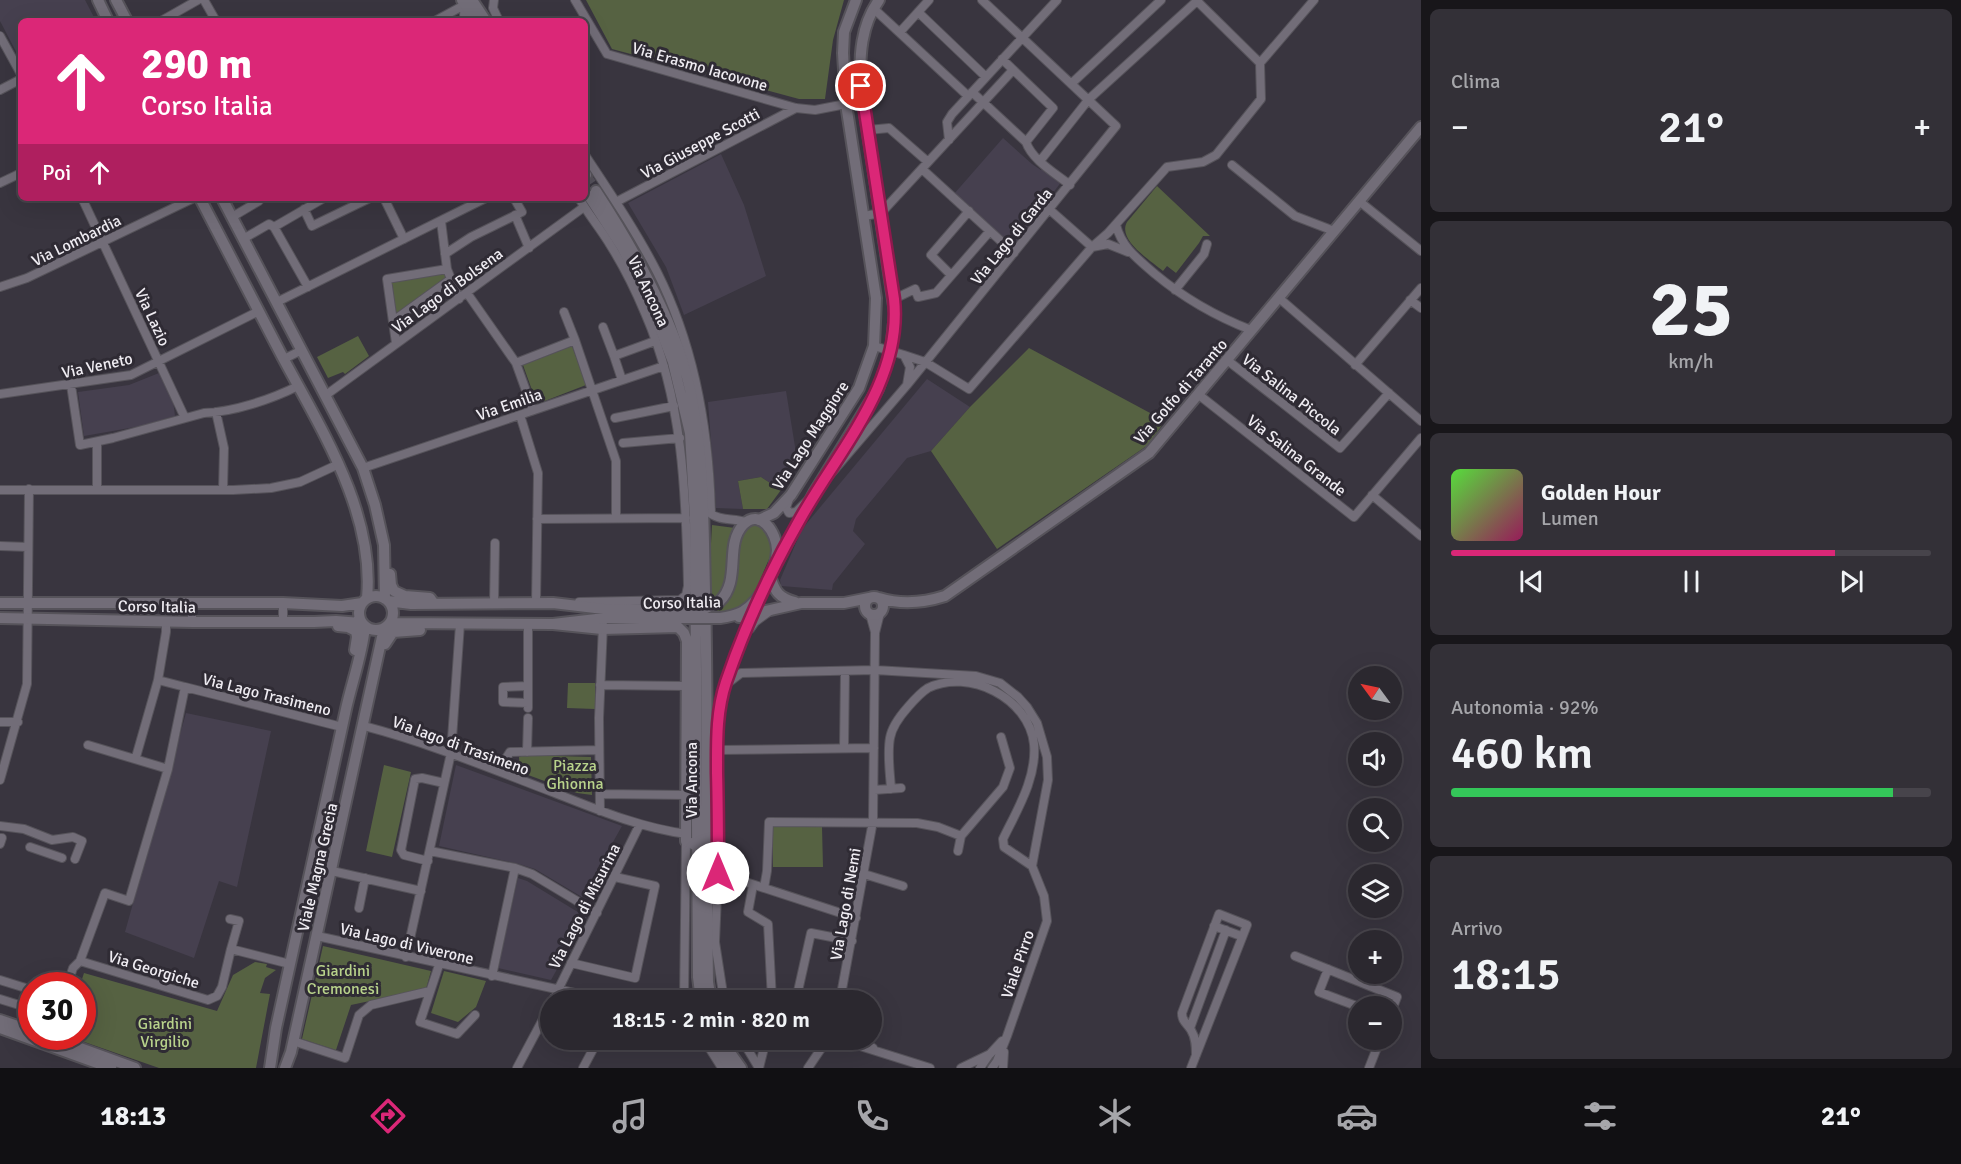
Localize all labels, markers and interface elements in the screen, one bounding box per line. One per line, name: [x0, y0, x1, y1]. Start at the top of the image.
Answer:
street label: Via Erasmo Iacovone: [630, 38, 770, 96]
text: 290 m: [141, 39, 252, 90]
icon: ahead: [42, 42, 120, 120]
pin: [835, 60, 886, 111]
icon: arrive: [844, 69, 877, 102]
text: Clima: [1451, 69, 1500, 94]
text: Corso Italia: [141, 90, 273, 123]
text: 21°: [1658, 100, 1724, 155]
street label: Via Giuseppe Scotti: [637, 104, 764, 184]
text: −: [1451, 107, 1469, 148]
text: +: [1913, 107, 1931, 148]
icon: ahead: [83, 156, 116, 189]
text: Poi: [42, 159, 71, 186]
street label: Via Lago di Garda: [967, 184, 1057, 289]
street label: Via Lombardia: [28, 211, 125, 271]
street label: Via Lago di Bolsena: [388, 244, 507, 338]
street label: Via Ancona: [623, 253, 673, 330]
text: 25: [1649, 262, 1733, 358]
street label: Via Lazio: [130, 285, 174, 349]
street label: Via Golfo di Taranto: [1130, 335, 1232, 448]
street label: Via Veneto: [60, 349, 135, 383]
text: km/h: [1668, 349, 1714, 374]
street label: Via Salina Piccola: [1238, 350, 1345, 440]
street label: Via Lago Maggiore: [768, 377, 853, 494]
street label: Via Emilia: [474, 384, 545, 426]
street label: Via Salina Grande: [1243, 411, 1350, 501]
text: Golden Hour: [1541, 479, 1661, 506]
text: Lumen: [1541, 506, 1599, 531]
icon: previous: [1515, 565, 1548, 598]
icon: pause: [1675, 565, 1708, 598]
icon: next: [1835, 565, 1868, 598]
street label: Corso Italia: [643, 592, 721, 614]
street label: Corso Italia: [118, 596, 196, 618]
north arrow: [1348, 666, 1402, 720]
map controls: [1348, 666, 1402, 1050]
street label: Via Lago Trasimeno: [200, 669, 333, 721]
text: Autonomia · 92%: [1451, 695, 1599, 720]
street label: Via lago di Trasimeno: [389, 712, 532, 780]
text: 460 km: [1451, 726, 1593, 781]
button: sound: [1348, 732, 1402, 786]
street label: Via Ancona: [682, 742, 702, 818]
park label: Piazza Ghionna: [546, 756, 604, 794]
button: search: [1348, 798, 1402, 852]
street label: Viale Magna Grecia: [293, 801, 343, 934]
street label: Via Lago di Misurina: [545, 840, 625, 973]
position arrow: [686, 841, 750, 905]
street label: Via Lago di Nemi: [826, 846, 866, 962]
button: layers: [1348, 864, 1402, 918]
text: Arrivo: [1451, 916, 1503, 941]
street label: Via Lago di Viverone: [338, 919, 476, 969]
street label: Viale Pirro: [997, 928, 1039, 1001]
button: +: [1348, 930, 1402, 984]
street label: Via Georgiche: [106, 947, 202, 993]
text: 18:15: [1451, 947, 1561, 1002]
park label: Giardini Cremonesi: [307, 961, 379, 999]
speed limit sign: 30: [18, 972, 96, 1050]
button: −: [1348, 996, 1402, 1050]
text: 18:15 · 2 min · 820 m: [612, 1006, 810, 1033]
park label: Giardini Virgilio: [138, 1014, 192, 1052]
icon: directions: [367, 1095, 409, 1137]
icon: music: [609, 1095, 651, 1137]
icon: phone: [851, 1095, 893, 1137]
icon: climate: [1094, 1095, 1136, 1137]
icon: car: [1336, 1095, 1378, 1137]
icon: filters: [1579, 1095, 1621, 1137]
text: 18:13: [100, 1100, 166, 1133]
text: 21°: [1821, 1100, 1861, 1133]

